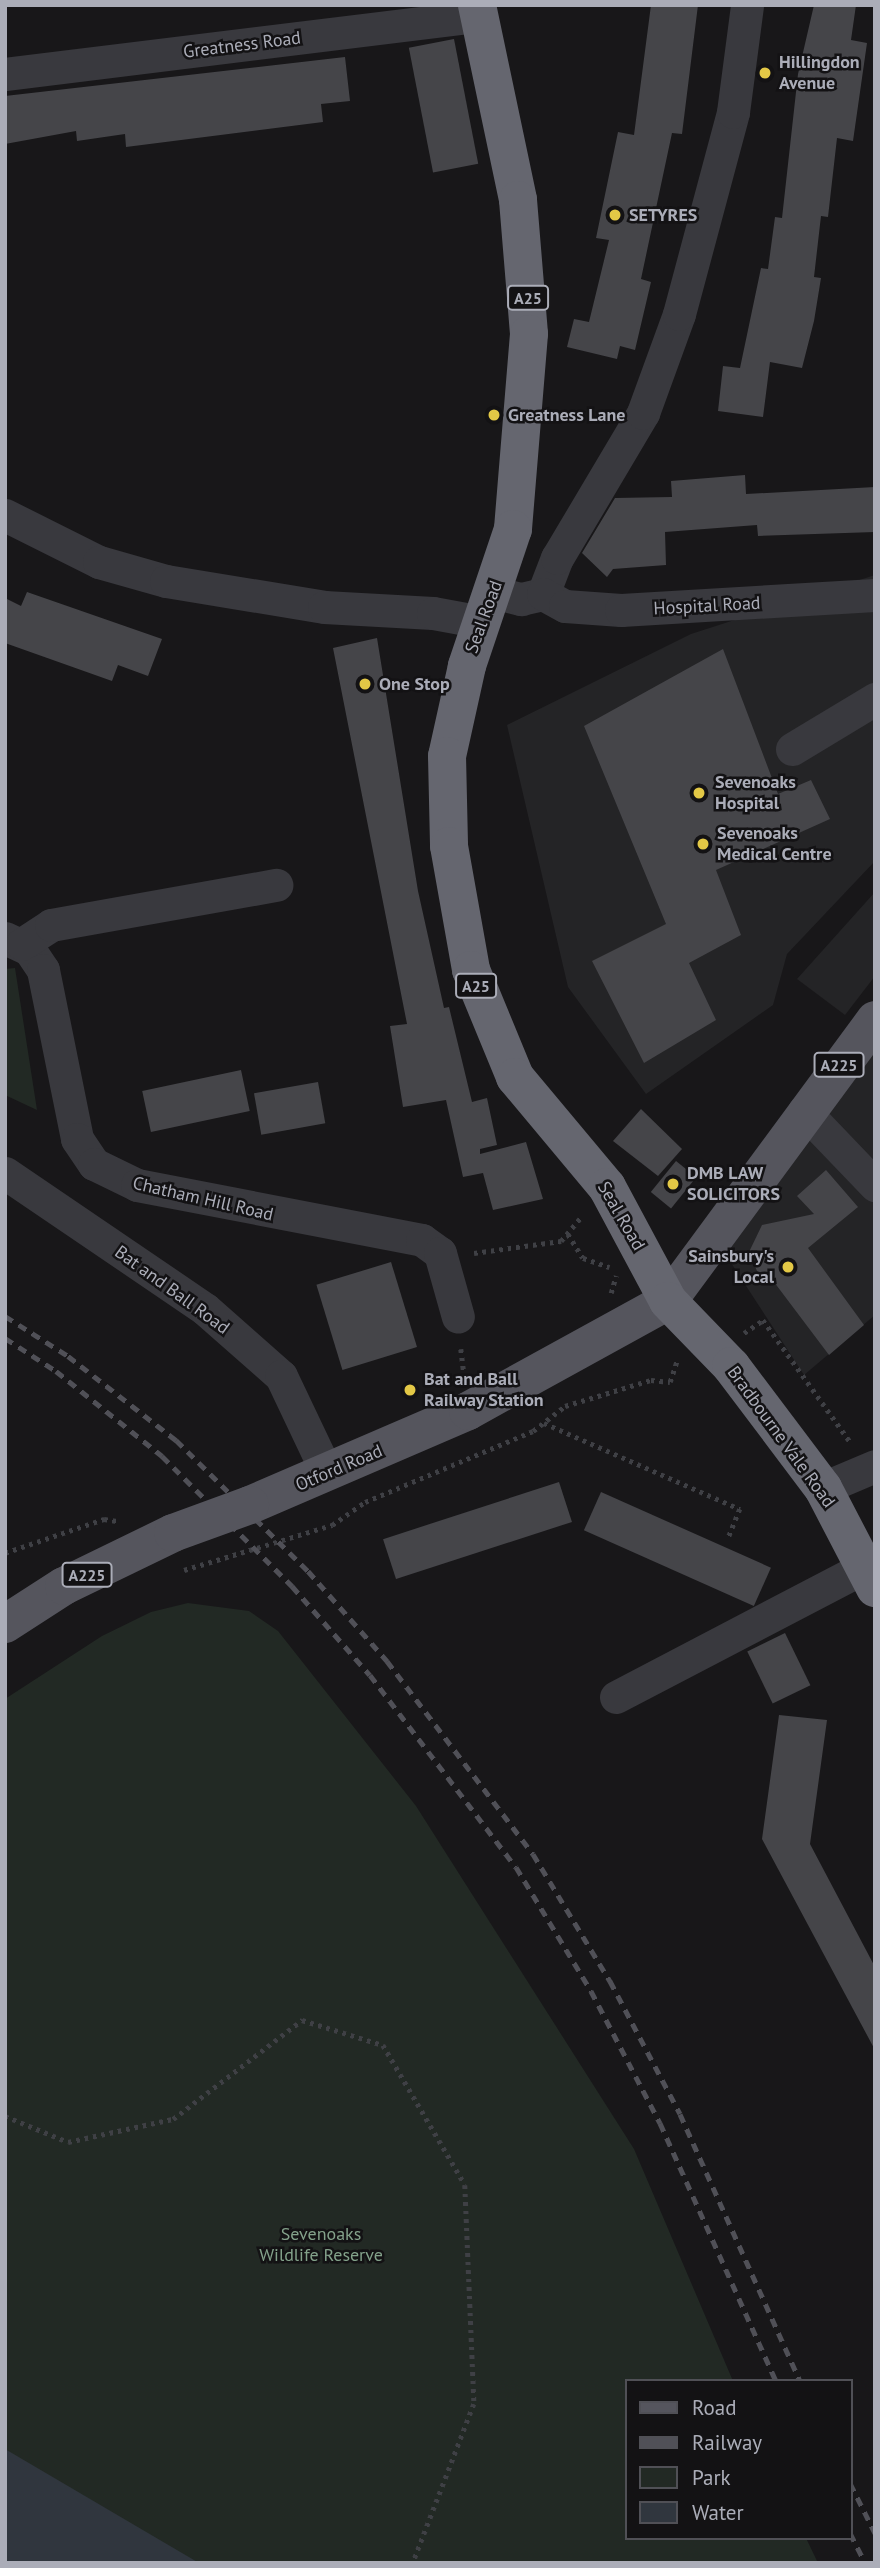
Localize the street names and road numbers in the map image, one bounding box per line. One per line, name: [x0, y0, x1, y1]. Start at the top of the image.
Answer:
street label: Greatness Road: [182, 27, 302, 63]
road number: A25: [507, 286, 549, 310]
street label: Seal Road: [461, 578, 507, 656]
street label: Hospital Road: [653, 592, 761, 620]
road number: A25: [455, 974, 497, 998]
road number: A225: [813, 1052, 865, 1078]
street label: Chatham Hill Road: [131, 1172, 275, 1226]
street label: Seal Road: [593, 1178, 649, 1254]
street label: Bat and Ball Road: [110, 1241, 234, 1339]
street label: Bradbourne Vale Road: [722, 1362, 840, 1512]
street label: Otford Road: [292, 1440, 386, 1496]
road number: A225: [61, 1562, 113, 1588]

